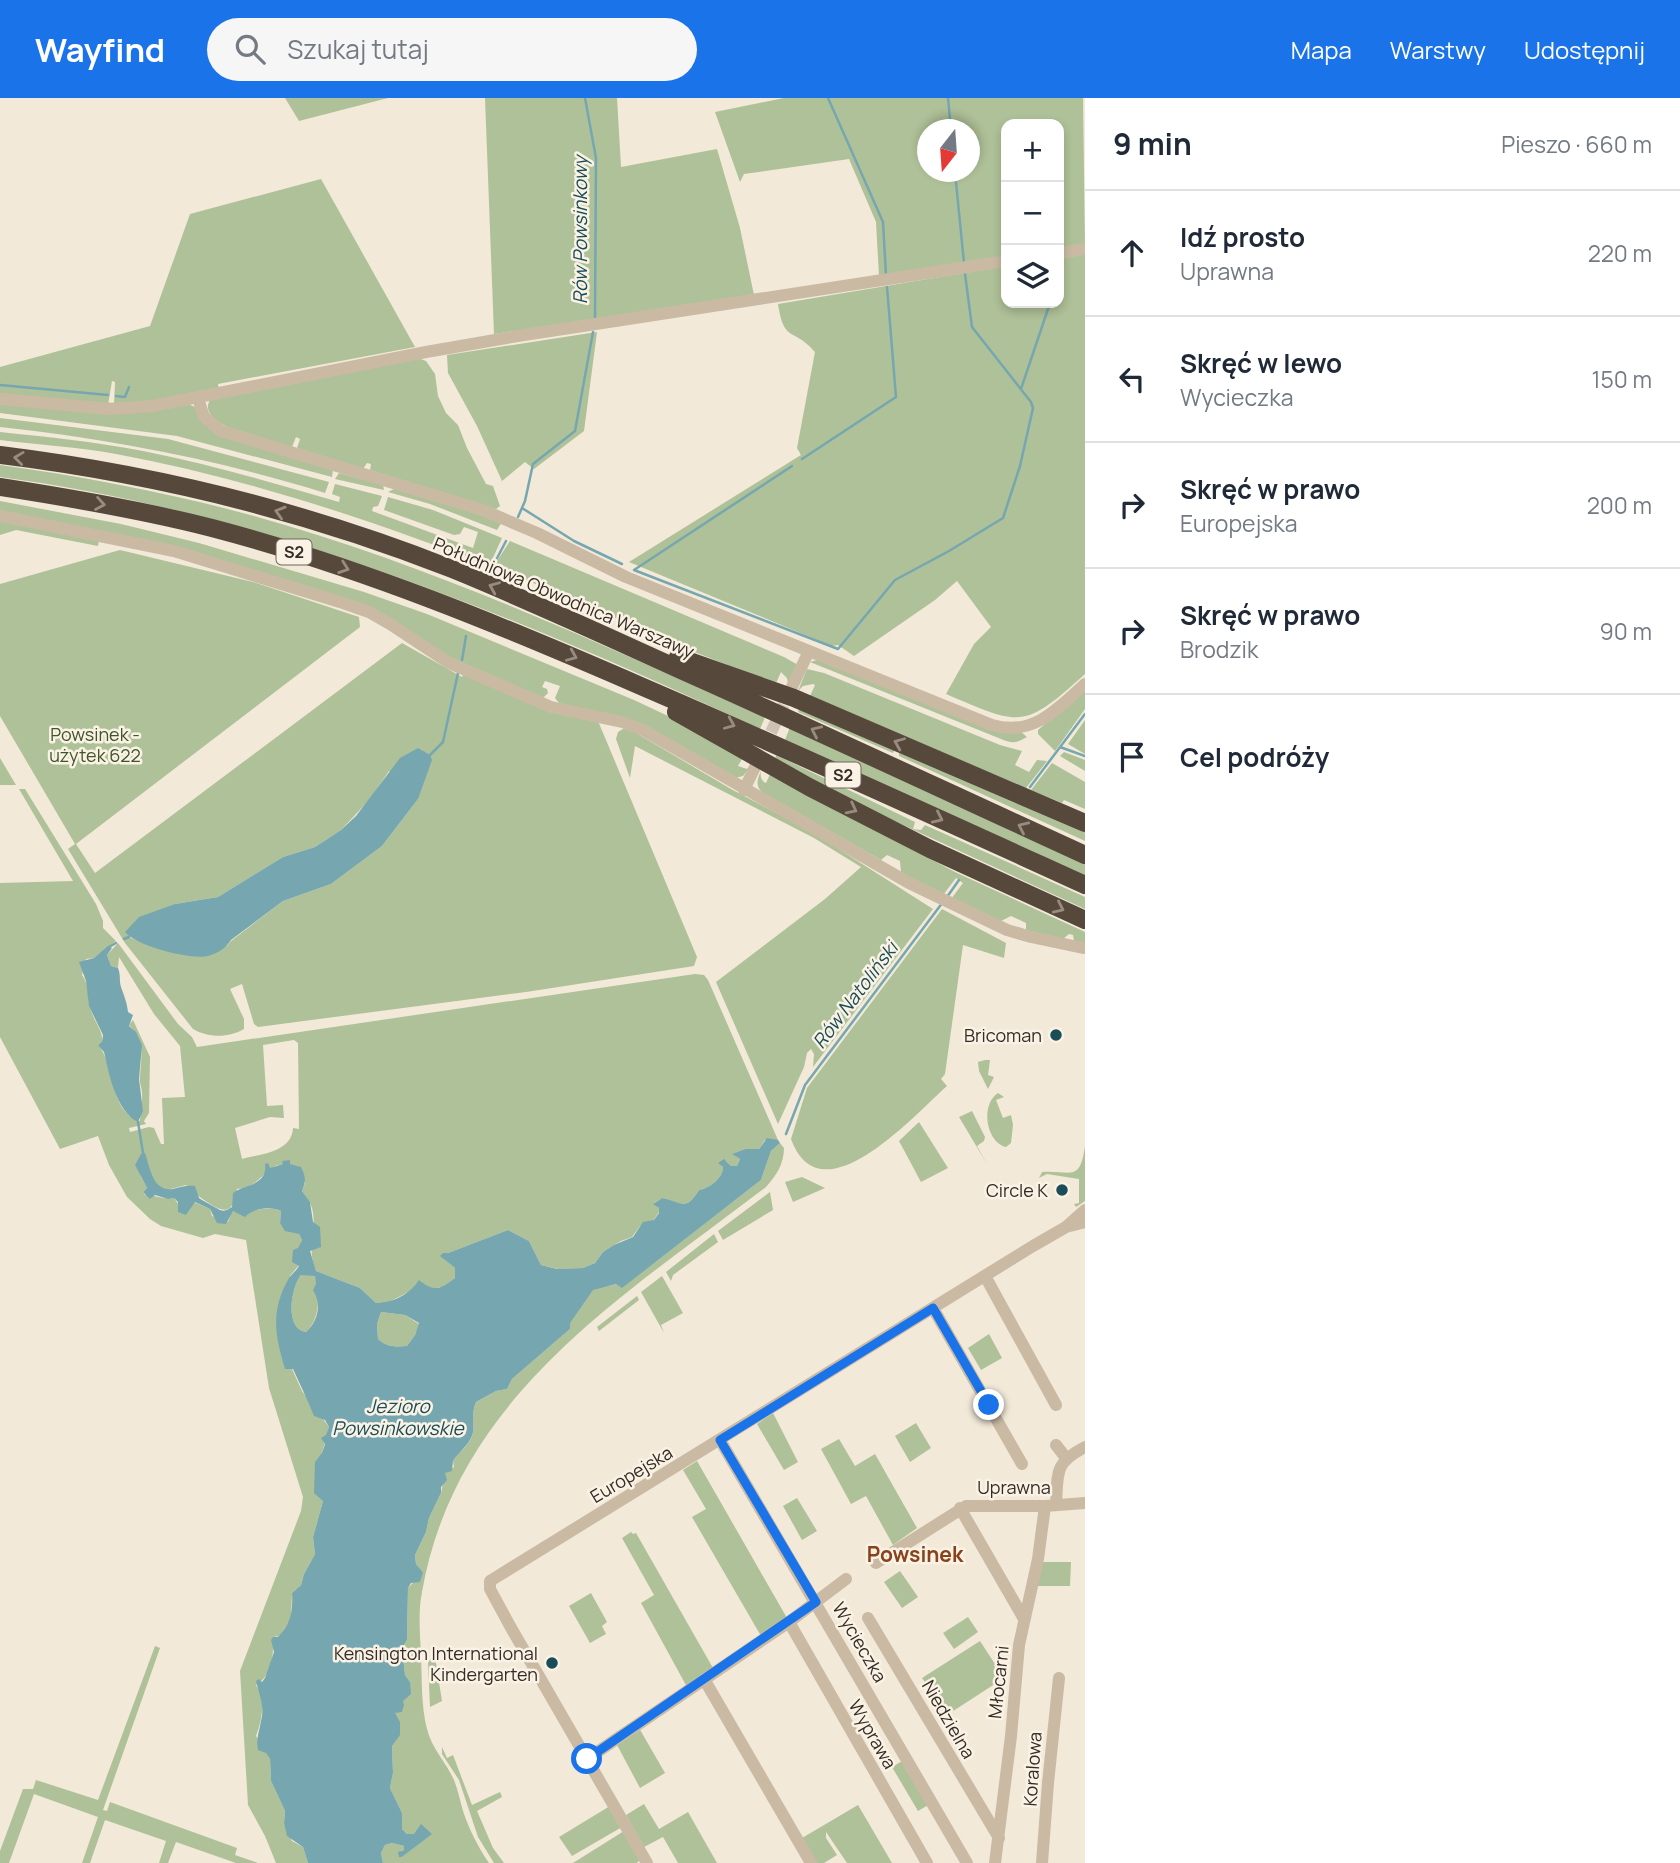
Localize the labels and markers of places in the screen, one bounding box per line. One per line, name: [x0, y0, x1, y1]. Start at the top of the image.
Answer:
place label: Bricoman: [964, 1023, 1042, 1047]
marker: Bricoman: [1048, 1027, 1064, 1043]
place label: Circle K: [986, 1178, 1048, 1202]
marker: Circle K: [1054, 1182, 1070, 1198]
place label: Kensington International Kindergarten: [334, 1641, 538, 1686]
marker: Kensington International Kindergarten: [544, 1655, 560, 1671]

